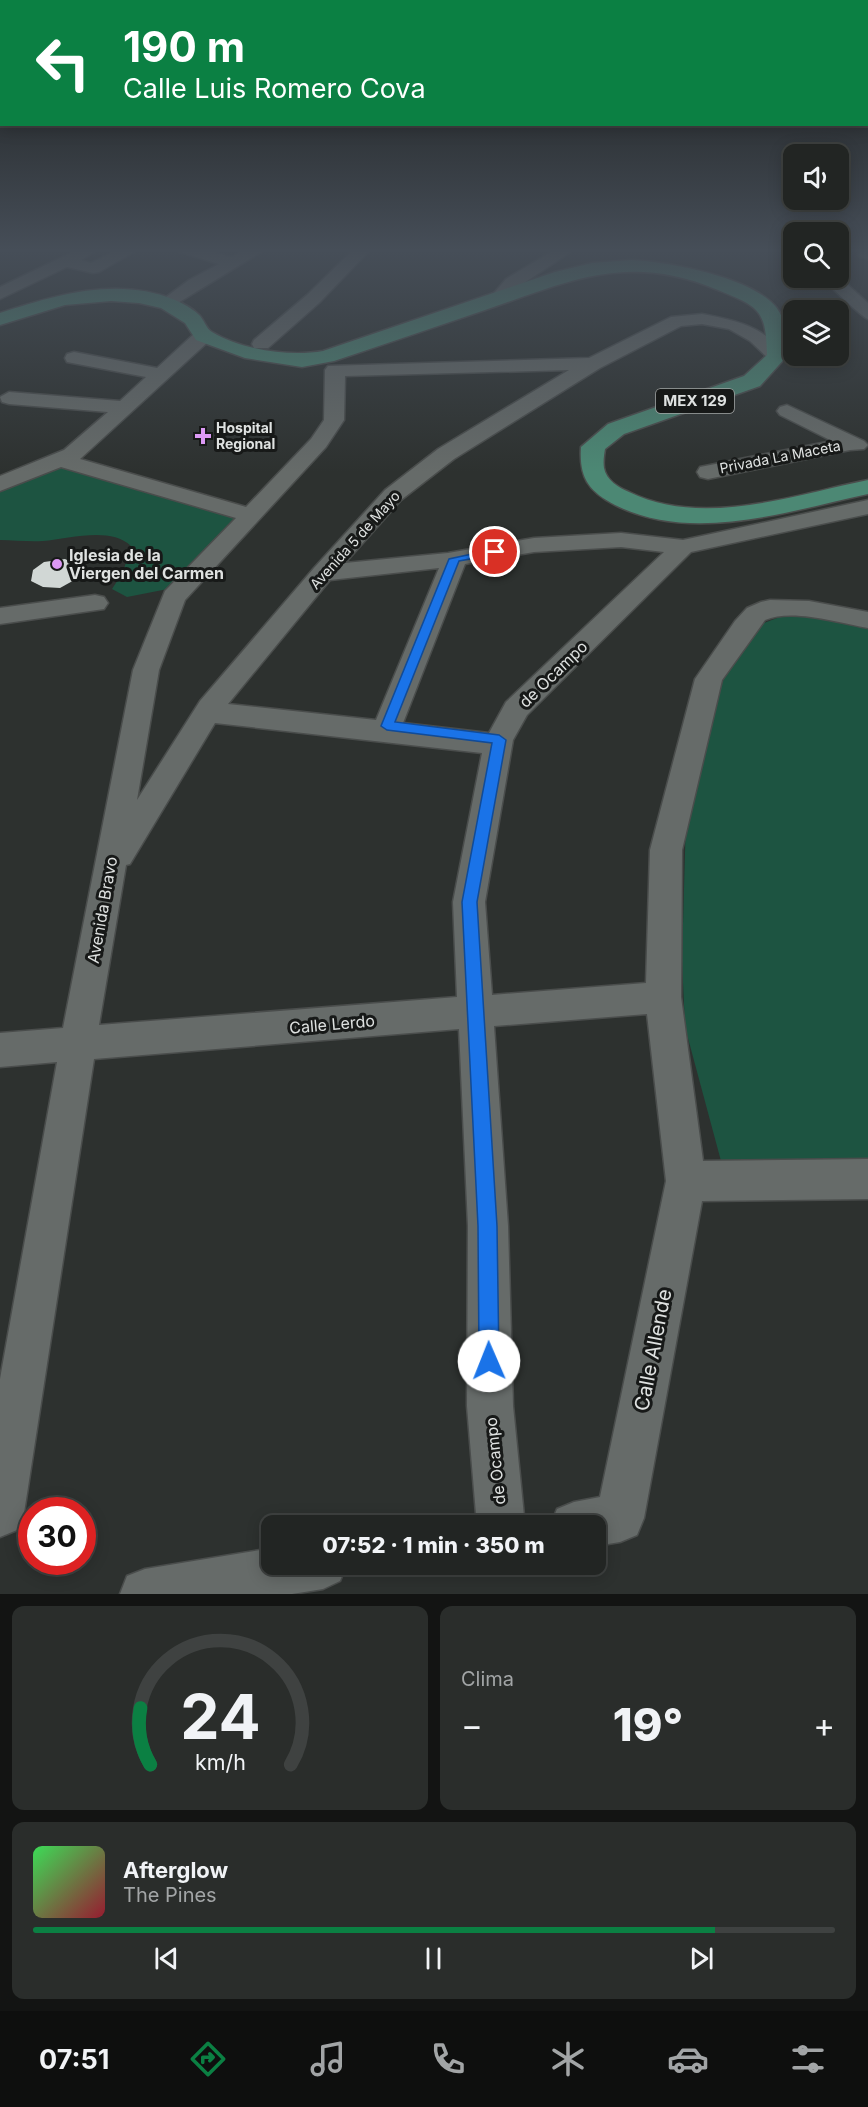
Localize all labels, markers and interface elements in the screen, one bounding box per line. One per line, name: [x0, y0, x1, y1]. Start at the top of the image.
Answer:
text: 190 m: [123, 21, 245, 72]
icon: left: [24, 24, 102, 102]
text: Calle Luis Romero Cova: [123, 72, 426, 105]
map controls: [783, 144, 849, 366]
button: sound: [783, 144, 849, 210]
button: search: [783, 222, 849, 288]
button: layers: [783, 300, 849, 366]
road number: MEX 129: [656, 389, 734, 413]
place label: Hospital Regional: [216, 419, 275, 452]
marker: Hospital Regional: [194, 427, 212, 445]
street label: Privada La Maceta: [718, 436, 842, 477]
street label: Avenida 5 de Mayo: [306, 487, 403, 592]
pin: [469, 526, 520, 577]
icon: arrive: [478, 535, 511, 568]
place label: Iglesia de la Viergen del Carmen: [69, 545, 224, 583]
marker: Iglesia de la Viergen del Carmen: [50, 557, 64, 571]
street label: de Ocampo: [515, 636, 591, 712]
street label: Avenida Bravo: [83, 855, 121, 965]
street label: Calle Lerdo: [288, 1010, 376, 1038]
street label: Calle Allende: [629, 1287, 677, 1413]
position arrow: [457, 1329, 521, 1393]
street label: de Ocampo: [480, 1416, 510, 1506]
speed limit sign: 30: [18, 1497, 96, 1575]
text: 07:52 · 1 min · 350 m: [322, 1532, 545, 1558]
text: Clima: [461, 1667, 514, 1691]
text: 24: [180, 1679, 260, 1754]
text: 19°: [613, 1697, 683, 1752]
text: −: [461, 1705, 483, 1745]
text: +: [813, 1705, 835, 1745]
text: km/h: [195, 1749, 245, 1775]
text: Afterglow: [123, 1857, 228, 1883]
text: The Pines: [123, 1883, 217, 1907]
icon: previous: [150, 1942, 183, 1975]
icon: pause: [417, 1942, 450, 1975]
icon: next: [685, 1942, 718, 1975]
icon: directions: [187, 2038, 229, 2080]
icon: music: [307, 2038, 349, 2080]
icon: phone: [427, 2038, 469, 2080]
icon: climate: [547, 2038, 589, 2080]
icon: car: [667, 2038, 709, 2080]
icon: filters: [787, 2038, 829, 2080]
text: 07:51: [39, 2043, 109, 2076]

